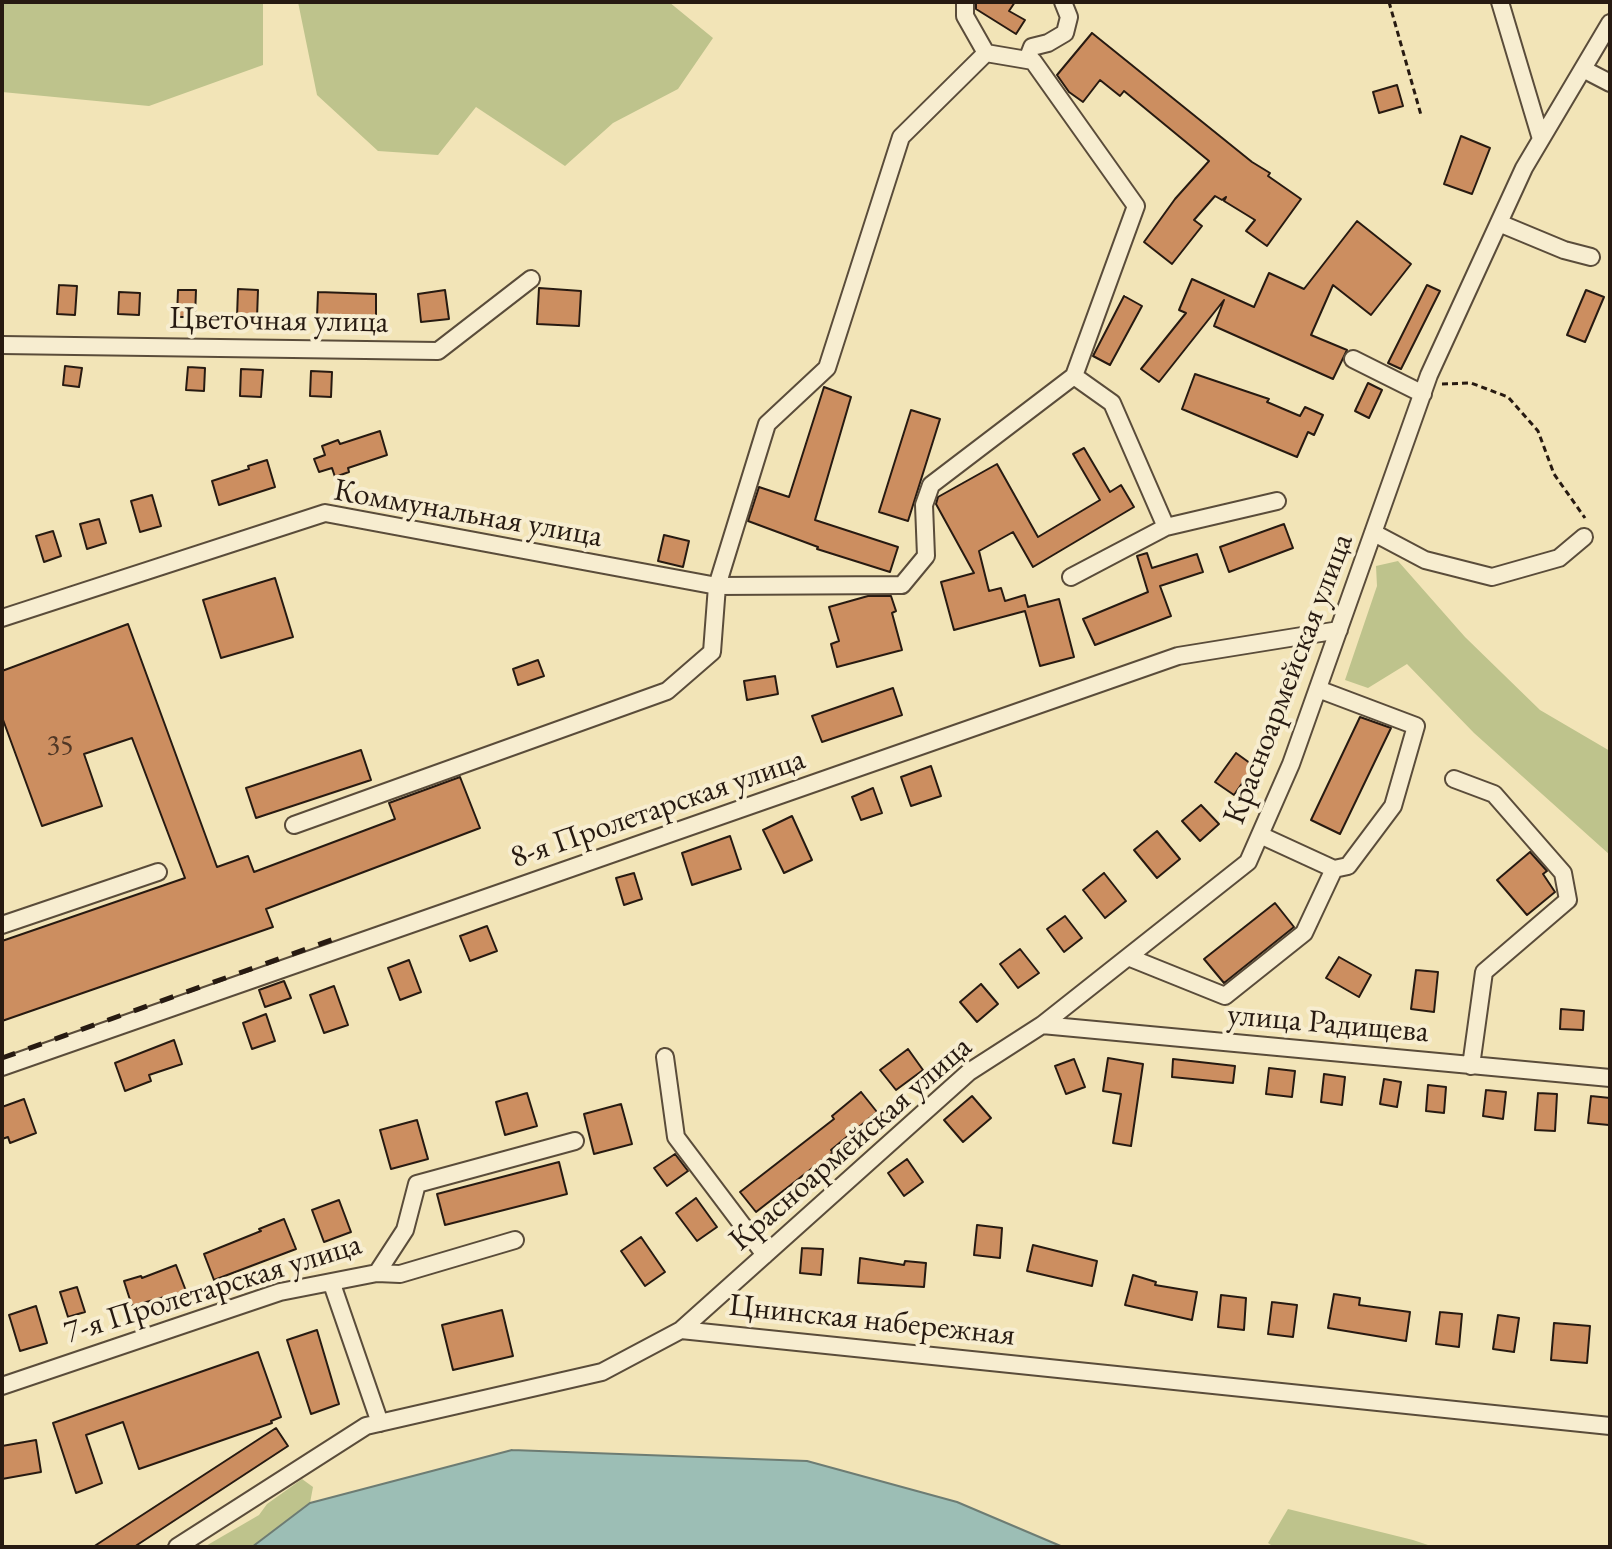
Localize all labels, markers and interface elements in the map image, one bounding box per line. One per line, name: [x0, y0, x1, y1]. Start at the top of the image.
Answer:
street label: Цветочная улица: [169, 300, 389, 342]
street label: Коммунальная улица: [331, 471, 605, 557]
street label: Красноармейская улица: [1216, 528, 1362, 830]
house number: 35: [47, 729, 73, 763]
street label: 8-я Пролетарская улица: [506, 741, 810, 877]
street label: улица Радищева: [1226, 996, 1430, 1052]
street label: Красноармейская улица: [722, 1028, 980, 1260]
street label: 7-я Пролетарская улица: [60, 1225, 366, 1353]
street label: Цнинская набережная: [727, 1287, 1017, 1355]

